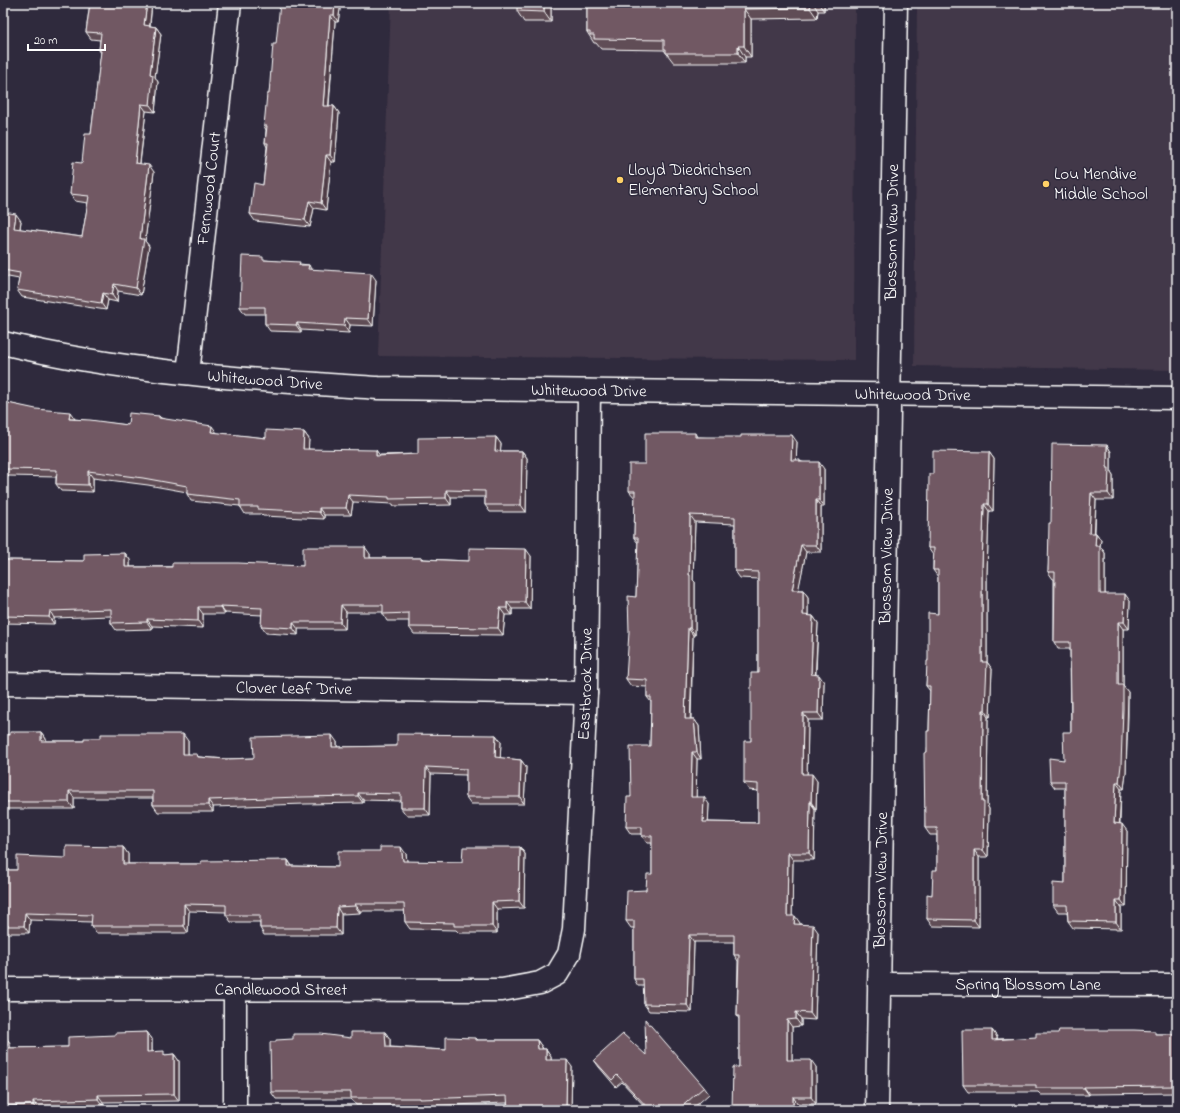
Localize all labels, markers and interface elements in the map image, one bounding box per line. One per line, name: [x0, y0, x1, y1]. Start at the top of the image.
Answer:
scale bar: [28, 26, 105, 52]
text: 20 m: [34, 32, 57, 50]
street label: Fernwood Court: [190, 130, 228, 247]
place label: Lloyd Diedrichsen Elementary School: [628, 158, 759, 204]
place label: Lou Mendive Middle School: [1054, 162, 1148, 207]
street label: Blossom View Drive: [878, 163, 906, 301]
marker: Lloyd Diedrichsen Elementary School: [615, 175, 625, 185]
marker: Lou Mendive Middle School: [1041, 179, 1051, 189]
street label: Whitewood Drive: [206, 363, 324, 397]
street label: Whitewood Drive: [531, 377, 647, 404]
street label: Whitewood Drive: [855, 381, 971, 408]
street label: Blossom View Drive: [873, 487, 900, 625]
street label: Eastbrook Drive: [571, 627, 599, 741]
street label: Clover Leaf Drive: [236, 675, 353, 702]
street label: Blossom View Drive: [867, 811, 895, 949]
street label: Spring Blossom Lane: [955, 972, 1101, 999]
street label: Candlewood Street: [215, 977, 347, 1002]

